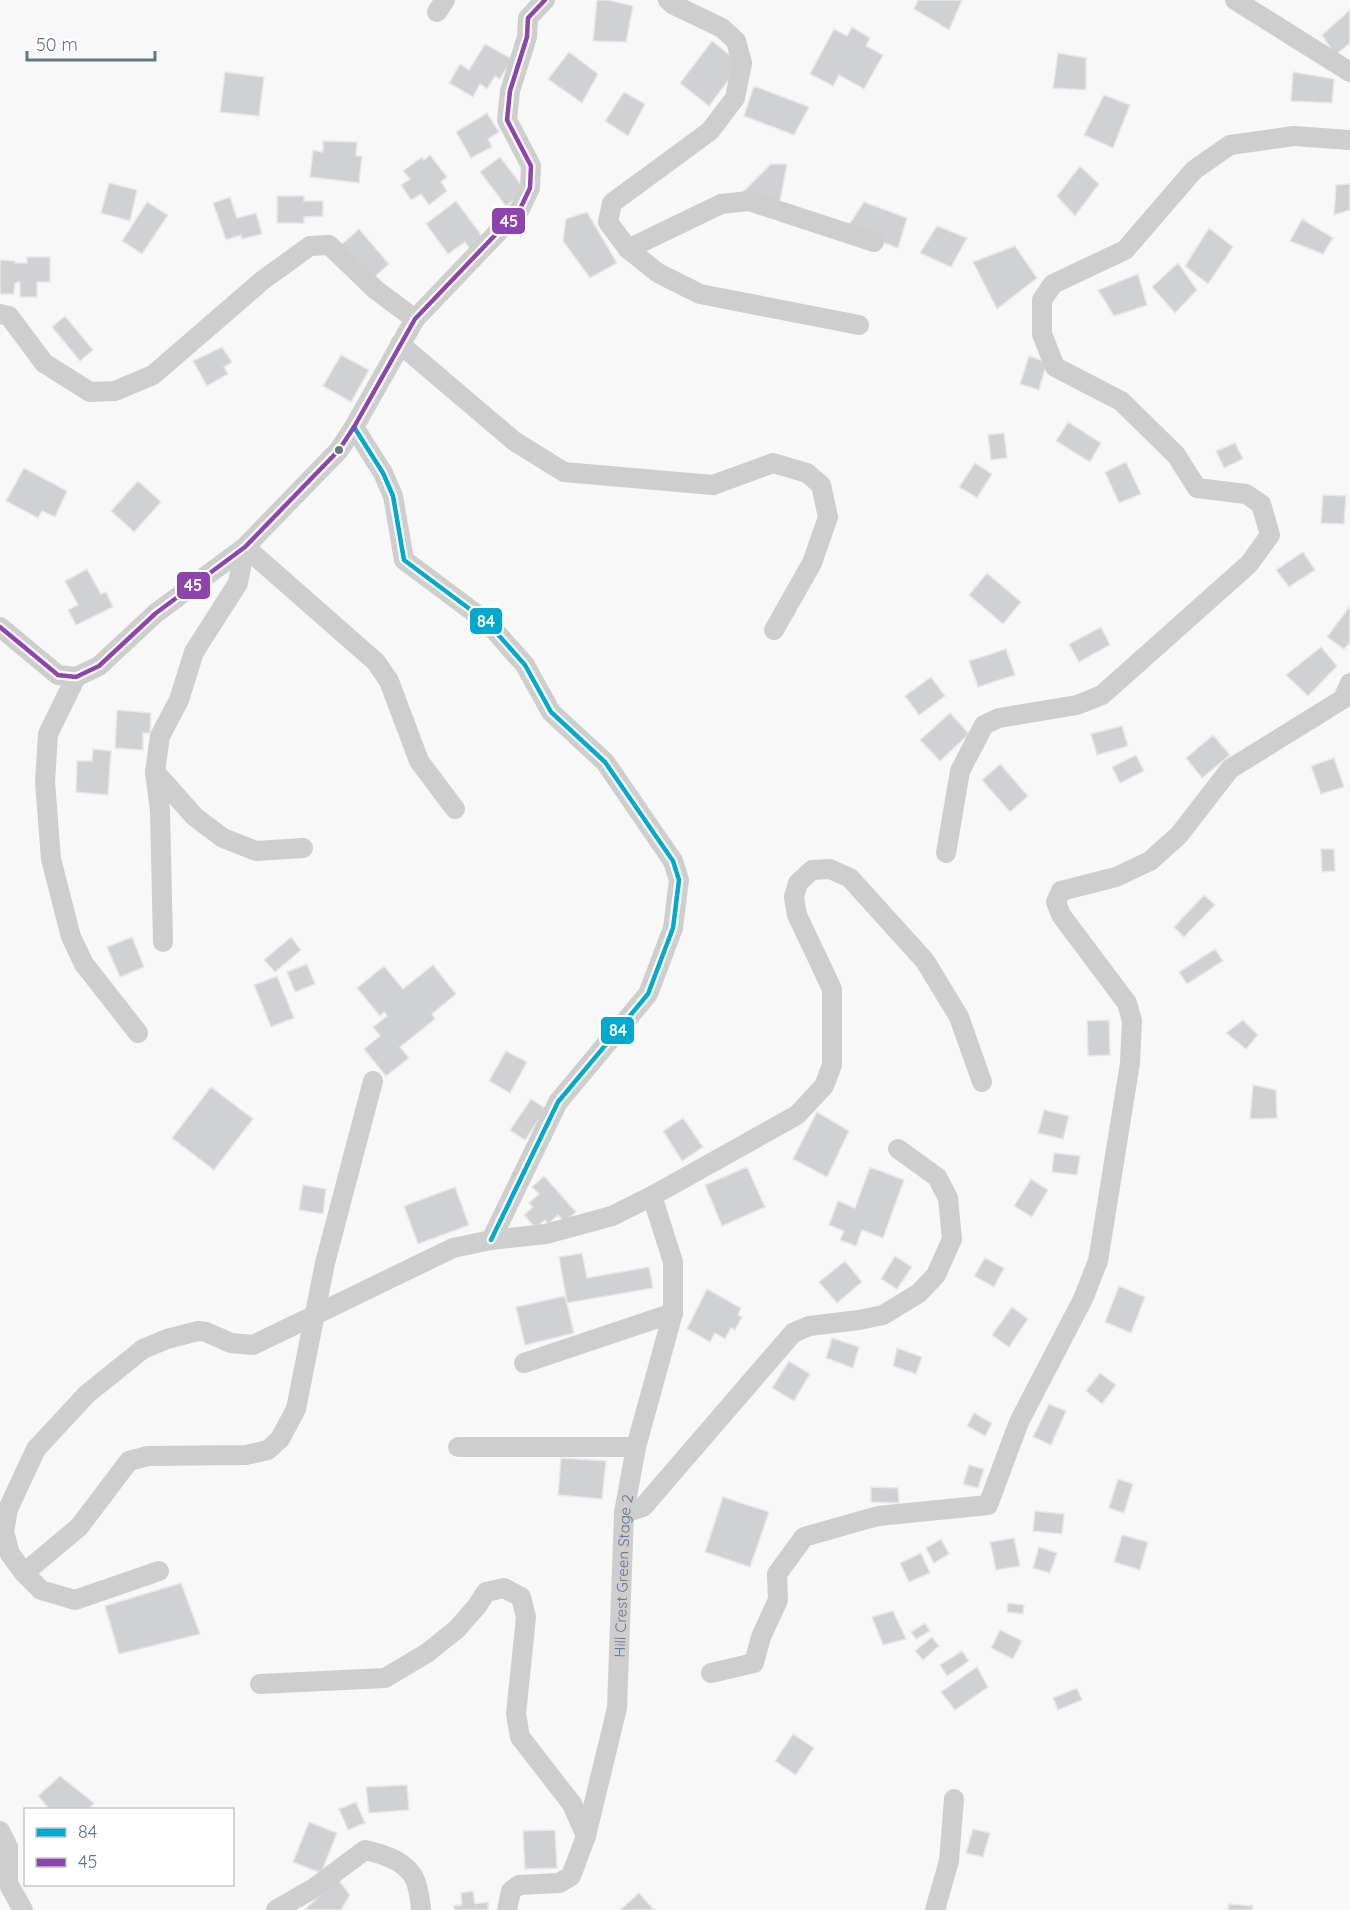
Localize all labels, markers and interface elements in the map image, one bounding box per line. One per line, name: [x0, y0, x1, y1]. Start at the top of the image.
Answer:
scale bar: [27, 24, 154, 62]
text: 50 m: [36, 33, 78, 56]
line badge: 45: [491, 207, 526, 235]
text: 45: [500, 211, 518, 231]
unlabelled marker: [333, 444, 345, 456]
line badge: 45: [176, 571, 211, 600]
text: 45: [184, 575, 202, 595]
line badge: 84: [469, 607, 503, 635]
text: 84: [477, 611, 496, 631]
line badge: 84: [600, 1016, 635, 1045]
text: 84: [609, 1020, 628, 1040]
street label: Hill Crest Green Stage 2: [609, 1493, 637, 1658]
legend: [24, 1808, 234, 1886]
text: 84: [78, 1820, 97, 1843]
text: 45: [78, 1850, 97, 1873]

